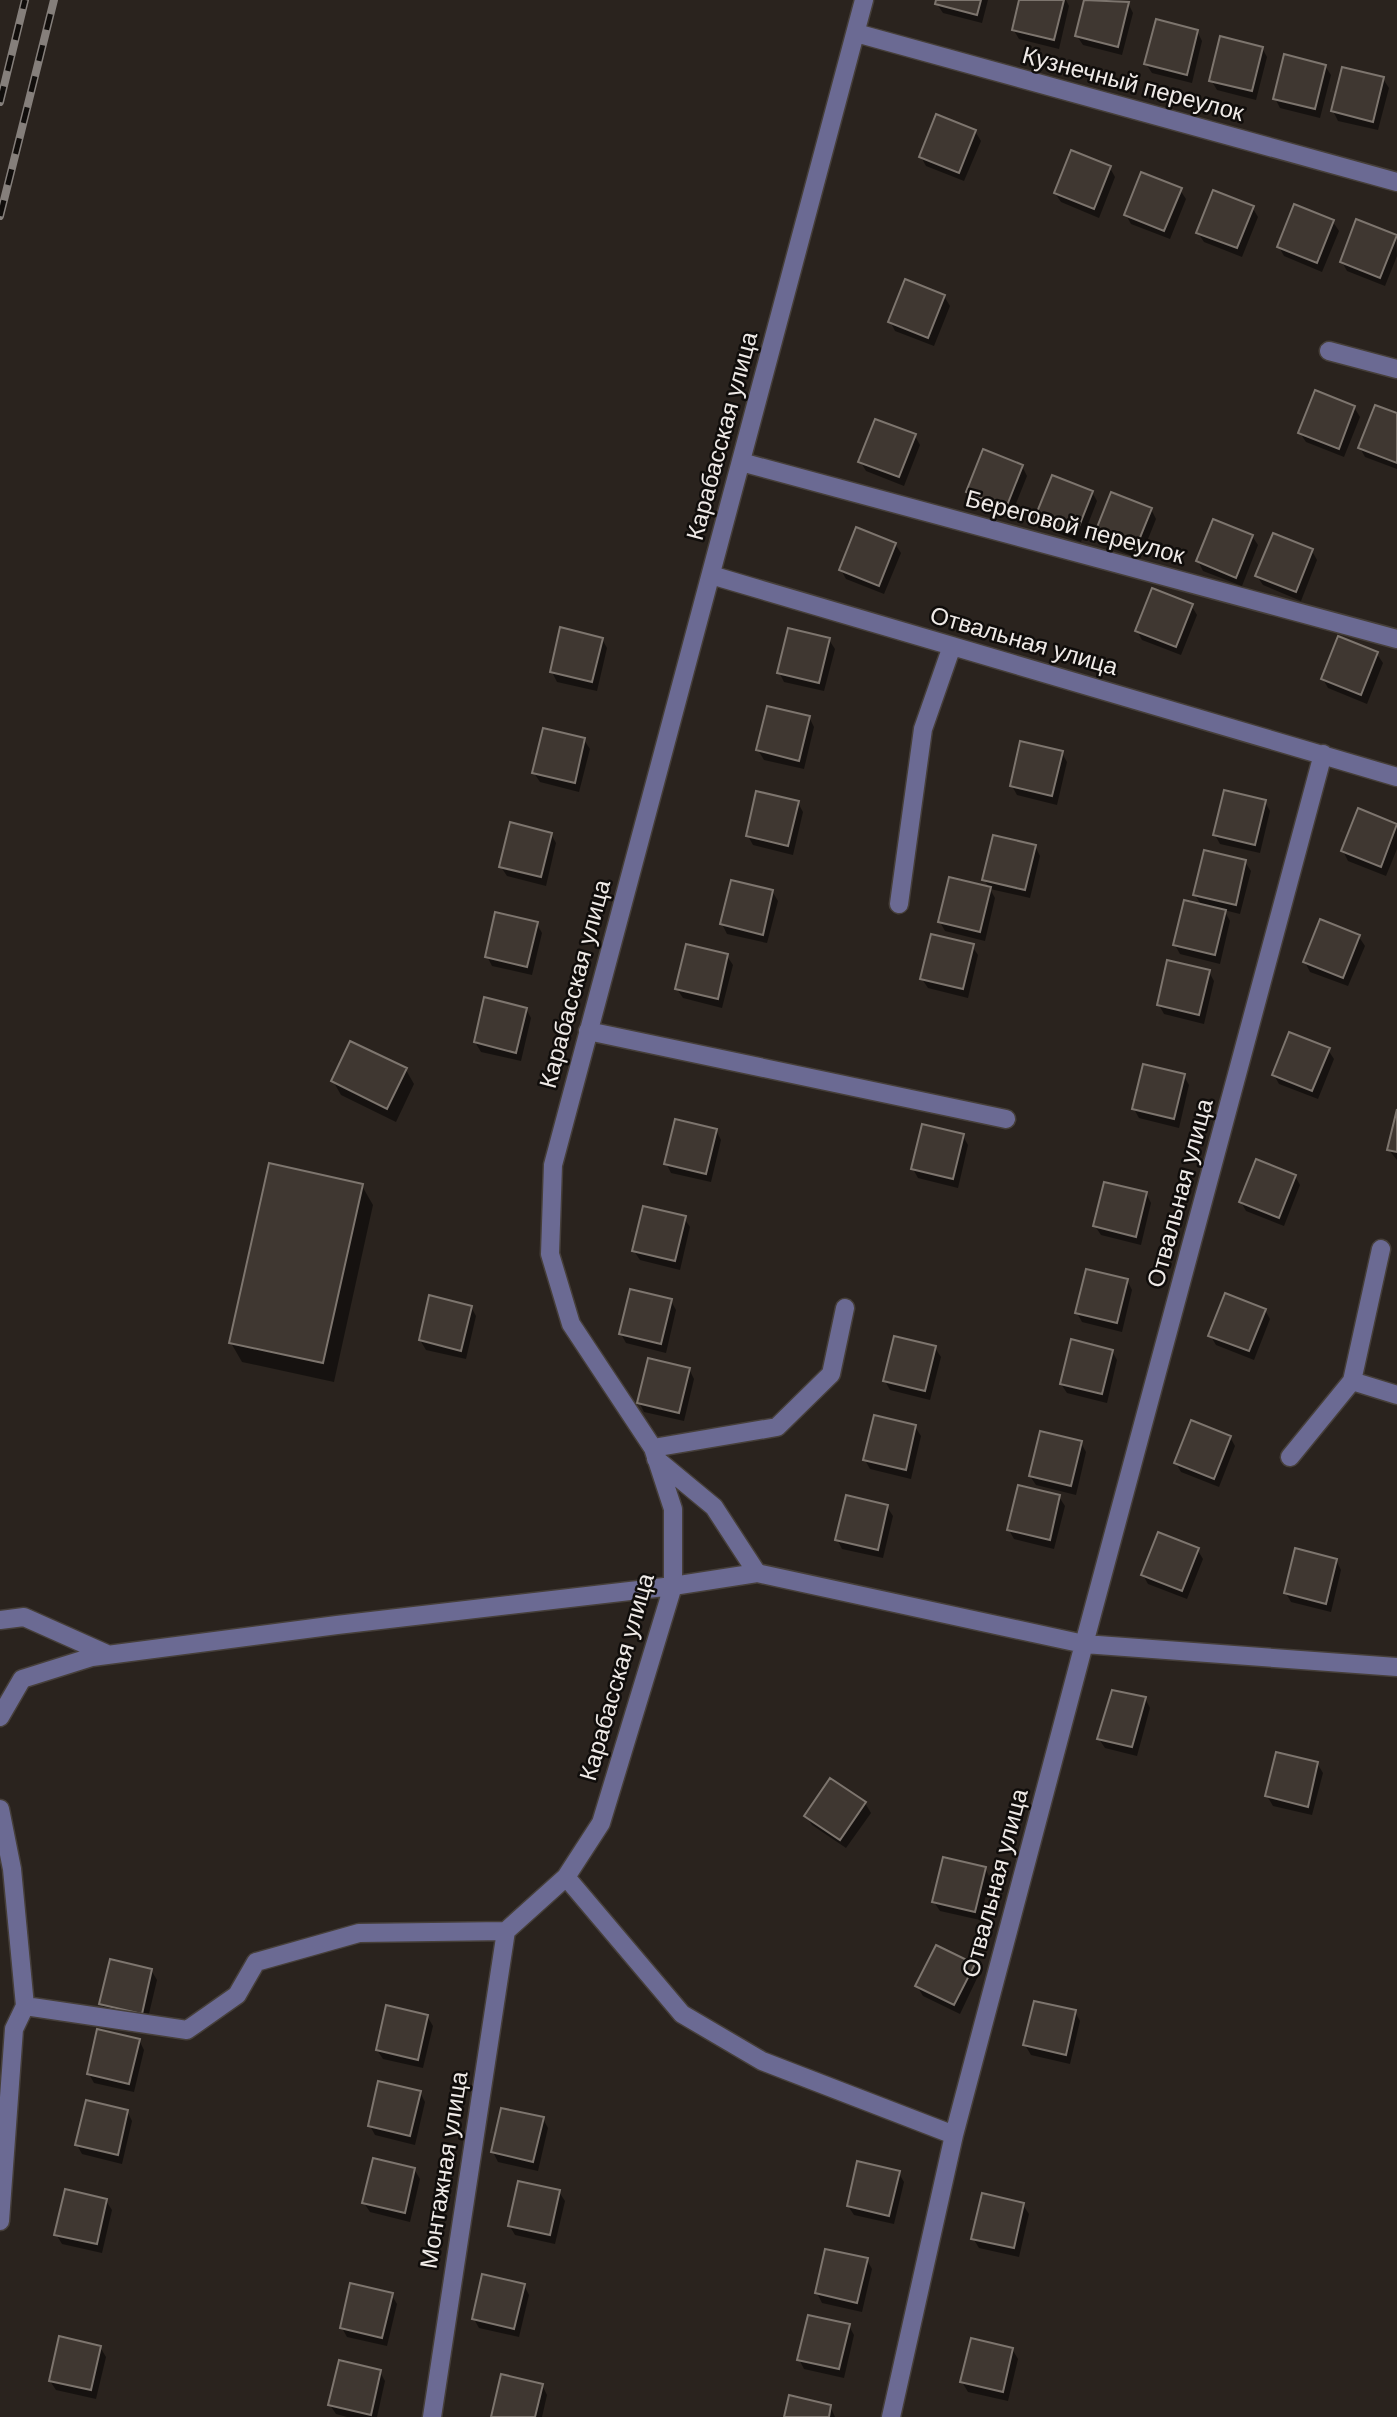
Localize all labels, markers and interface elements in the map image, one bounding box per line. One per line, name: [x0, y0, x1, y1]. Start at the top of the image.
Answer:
street label: Кузнечный переулок: [1019, 41, 1247, 126]
street label: Карабасская улица: [681, 328, 762, 543]
street label: Береговой переулок: [963, 484, 1188, 569]
street label: Отвальная улица: [927, 601, 1122, 680]
street label: Карабасская улица: [534, 876, 615, 1091]
street label: Отвальная улица: [1141, 1095, 1218, 1290]
street label: Карабасская улица: [574, 1569, 659, 1784]
street label: Отвальная улица: [956, 1785, 1033, 1980]
street label: Монтажная улица: [415, 2069, 473, 2270]

